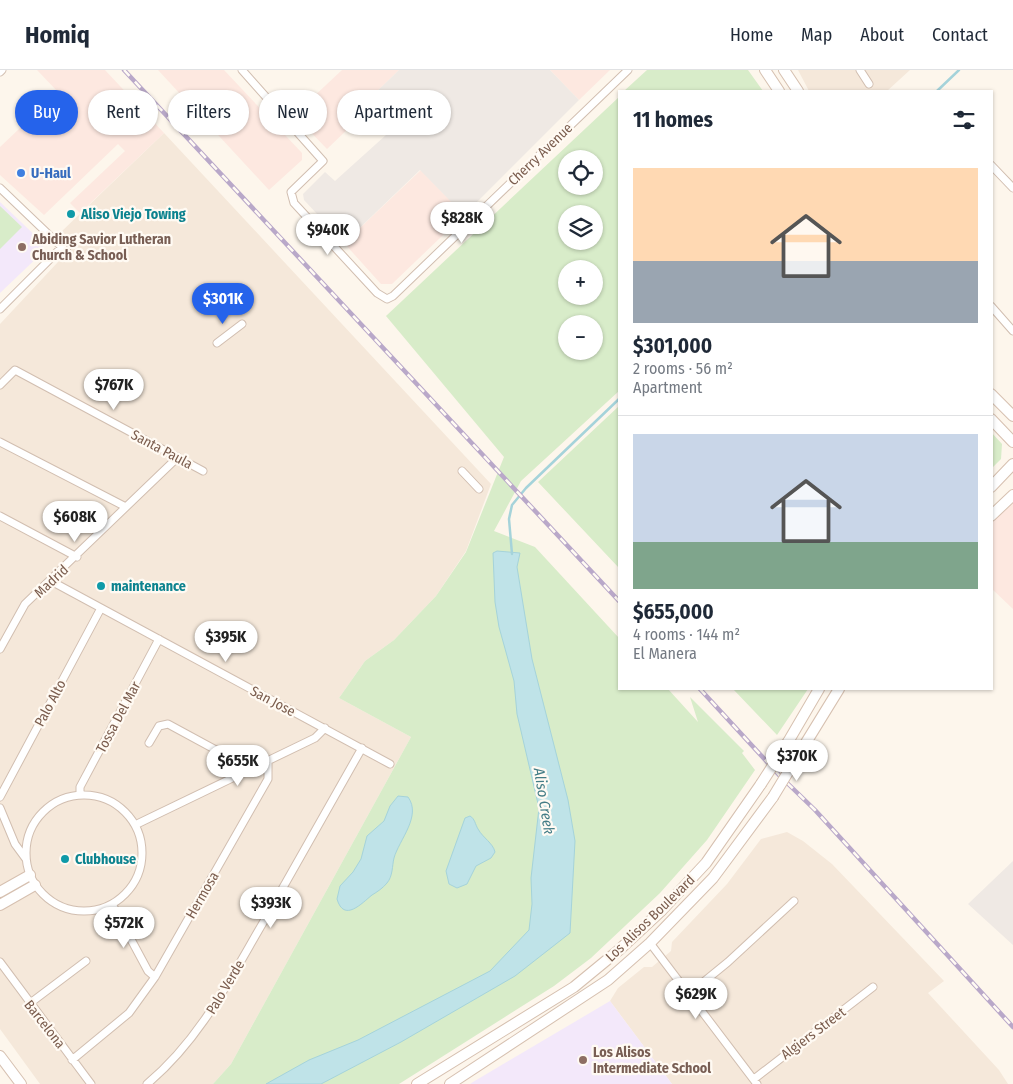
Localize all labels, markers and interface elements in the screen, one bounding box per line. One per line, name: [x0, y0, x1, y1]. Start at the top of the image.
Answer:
text: Homiq: [25, 21, 90, 49]
text: Home: [730, 24, 773, 46]
text: Map: [801, 24, 832, 46]
text: About: [860, 24, 904, 46]
text: Contact: [932, 24, 988, 46]
chip: Buy: [15, 90, 78, 135]
chip: Rent: [88, 90, 158, 135]
chip: Filters: [168, 90, 249, 135]
chip: New: [259, 90, 327, 135]
chip: Apartment: [337, 90, 451, 135]
icon: filters: [950, 106, 978, 134]
text: 11 homes: [633, 107, 713, 133]
street label: Cherry Avenue: [505, 119, 576, 189]
map controls: [558, 150, 603, 360]
button: locate: [558, 150, 603, 195]
place label: U-Haul: [31, 165, 71, 182]
marker: U-Haul: [15, 167, 27, 179]
icon: home: [761, 201, 851, 291]
pin: $828K: [427, 202, 497, 244]
button: layers: [558, 205, 603, 250]
place label: Aliso Viejo Towing: [80, 206, 186, 223]
marker: Aliso Viejo Towing: [65, 208, 77, 220]
text: $828K: [441, 208, 483, 227]
pin: $940K: [293, 214, 363, 256]
text: $940K: [307, 220, 349, 239]
place label: Abiding Savior Lutheran Church & School: [31, 231, 171, 264]
marker: Abiding Savior Lutheran Church & School: [16, 241, 28, 253]
button: +: [558, 260, 603, 305]
pin: $301K: [188, 282, 258, 325]
text: $301K: [203, 289, 243, 308]
button: −: [558, 315, 603, 360]
text: $301,000: [633, 333, 712, 359]
text: 2 rooms · 56 m²: [633, 359, 733, 378]
pin: $767K: [79, 368, 149, 411]
text: $767K: [95, 375, 133, 394]
text: Apartment: [633, 378, 702, 397]
street label: Santa Paula: [128, 426, 195, 473]
icon: home: [761, 466, 851, 556]
pin: $608K: [40, 500, 110, 543]
text: $608K: [54, 507, 96, 526]
street label: Madrid: [31, 561, 72, 601]
place label: maintenance: [111, 578, 186, 595]
marker: maintenance: [95, 580, 107, 592]
text: $655,000: [633, 599, 714, 625]
pin: $395K: [191, 620, 261, 663]
text: 4 rooms · 144 m²: [633, 625, 740, 644]
text: $395K: [206, 627, 246, 646]
text: El Manera: [633, 644, 697, 663]
street label: Palo Alto: [31, 677, 70, 729]
street label: Tossa Del Mar: [92, 678, 144, 756]
street label: San Jose: [247, 683, 298, 720]
pin: $370K: [762, 740, 832, 782]
pin: $655K: [203, 744, 273, 787]
text: $370K: [777, 746, 817, 765]
text: $655K: [217, 751, 259, 770]
water label: Aliso Creek: [530, 766, 558, 836]
place label: Clubhouse: [75, 851, 136, 868]
marker: Clubhouse: [59, 853, 71, 865]
street label: Hermosa: [182, 869, 223, 922]
street label: Los Alisos Boulevard: [602, 871, 698, 965]
pin: $393K: [236, 886, 306, 929]
text: $393K: [251, 893, 291, 912]
pin: $572K: [89, 906, 159, 949]
text: $572K: [105, 913, 143, 932]
street label: Palo Verde: [203, 957, 248, 1017]
pin: $629K: [661, 978, 731, 1020]
text: $629K: [675, 984, 717, 1003]
street label: Barcelona: [20, 997, 69, 1052]
street label: Algiers Street: [778, 1003, 849, 1063]
place label: Los Alisos Intermediate School: [593, 1044, 711, 1077]
marker: Los Alisos Intermediate School: [577, 1054, 589, 1066]

